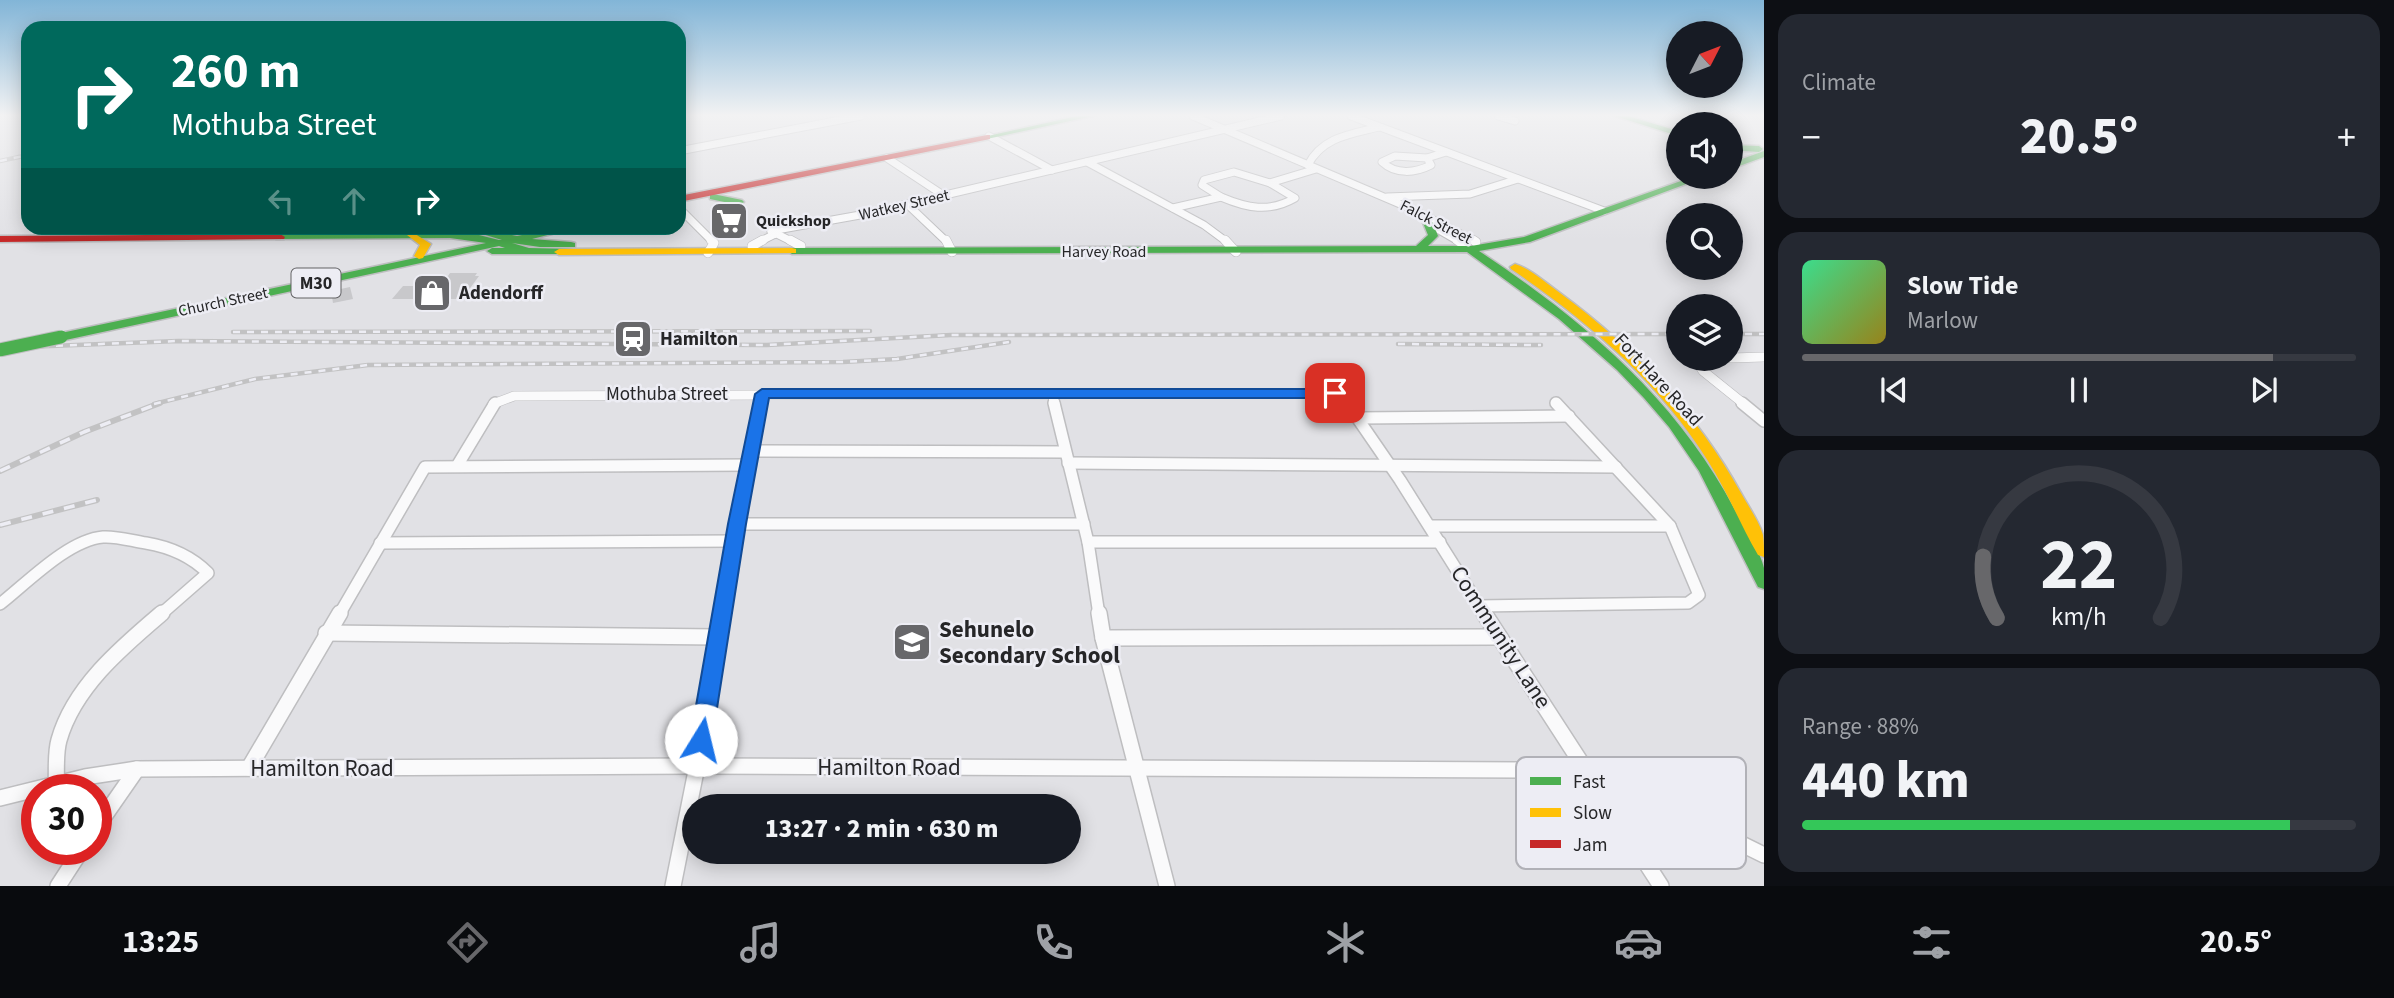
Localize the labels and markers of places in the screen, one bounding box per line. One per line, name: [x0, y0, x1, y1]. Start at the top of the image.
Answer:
supermarket icon: Quickshop: [708, 200, 750, 242]
place label: Quickshop: [756, 210, 831, 232]
shop icon: Adendorff: [411, 272, 453, 314]
place label: Adendorff: [458, 280, 544, 307]
station icon: Hamilton: [612, 318, 654, 360]
place label: Hamilton: [660, 326, 738, 353]
pin: [1305, 363, 1365, 423]
place label: Sehunelo Secondary School: [939, 613, 1120, 672]
school or university icon: Sehunelo Secondary School: [891, 621, 933, 663]

